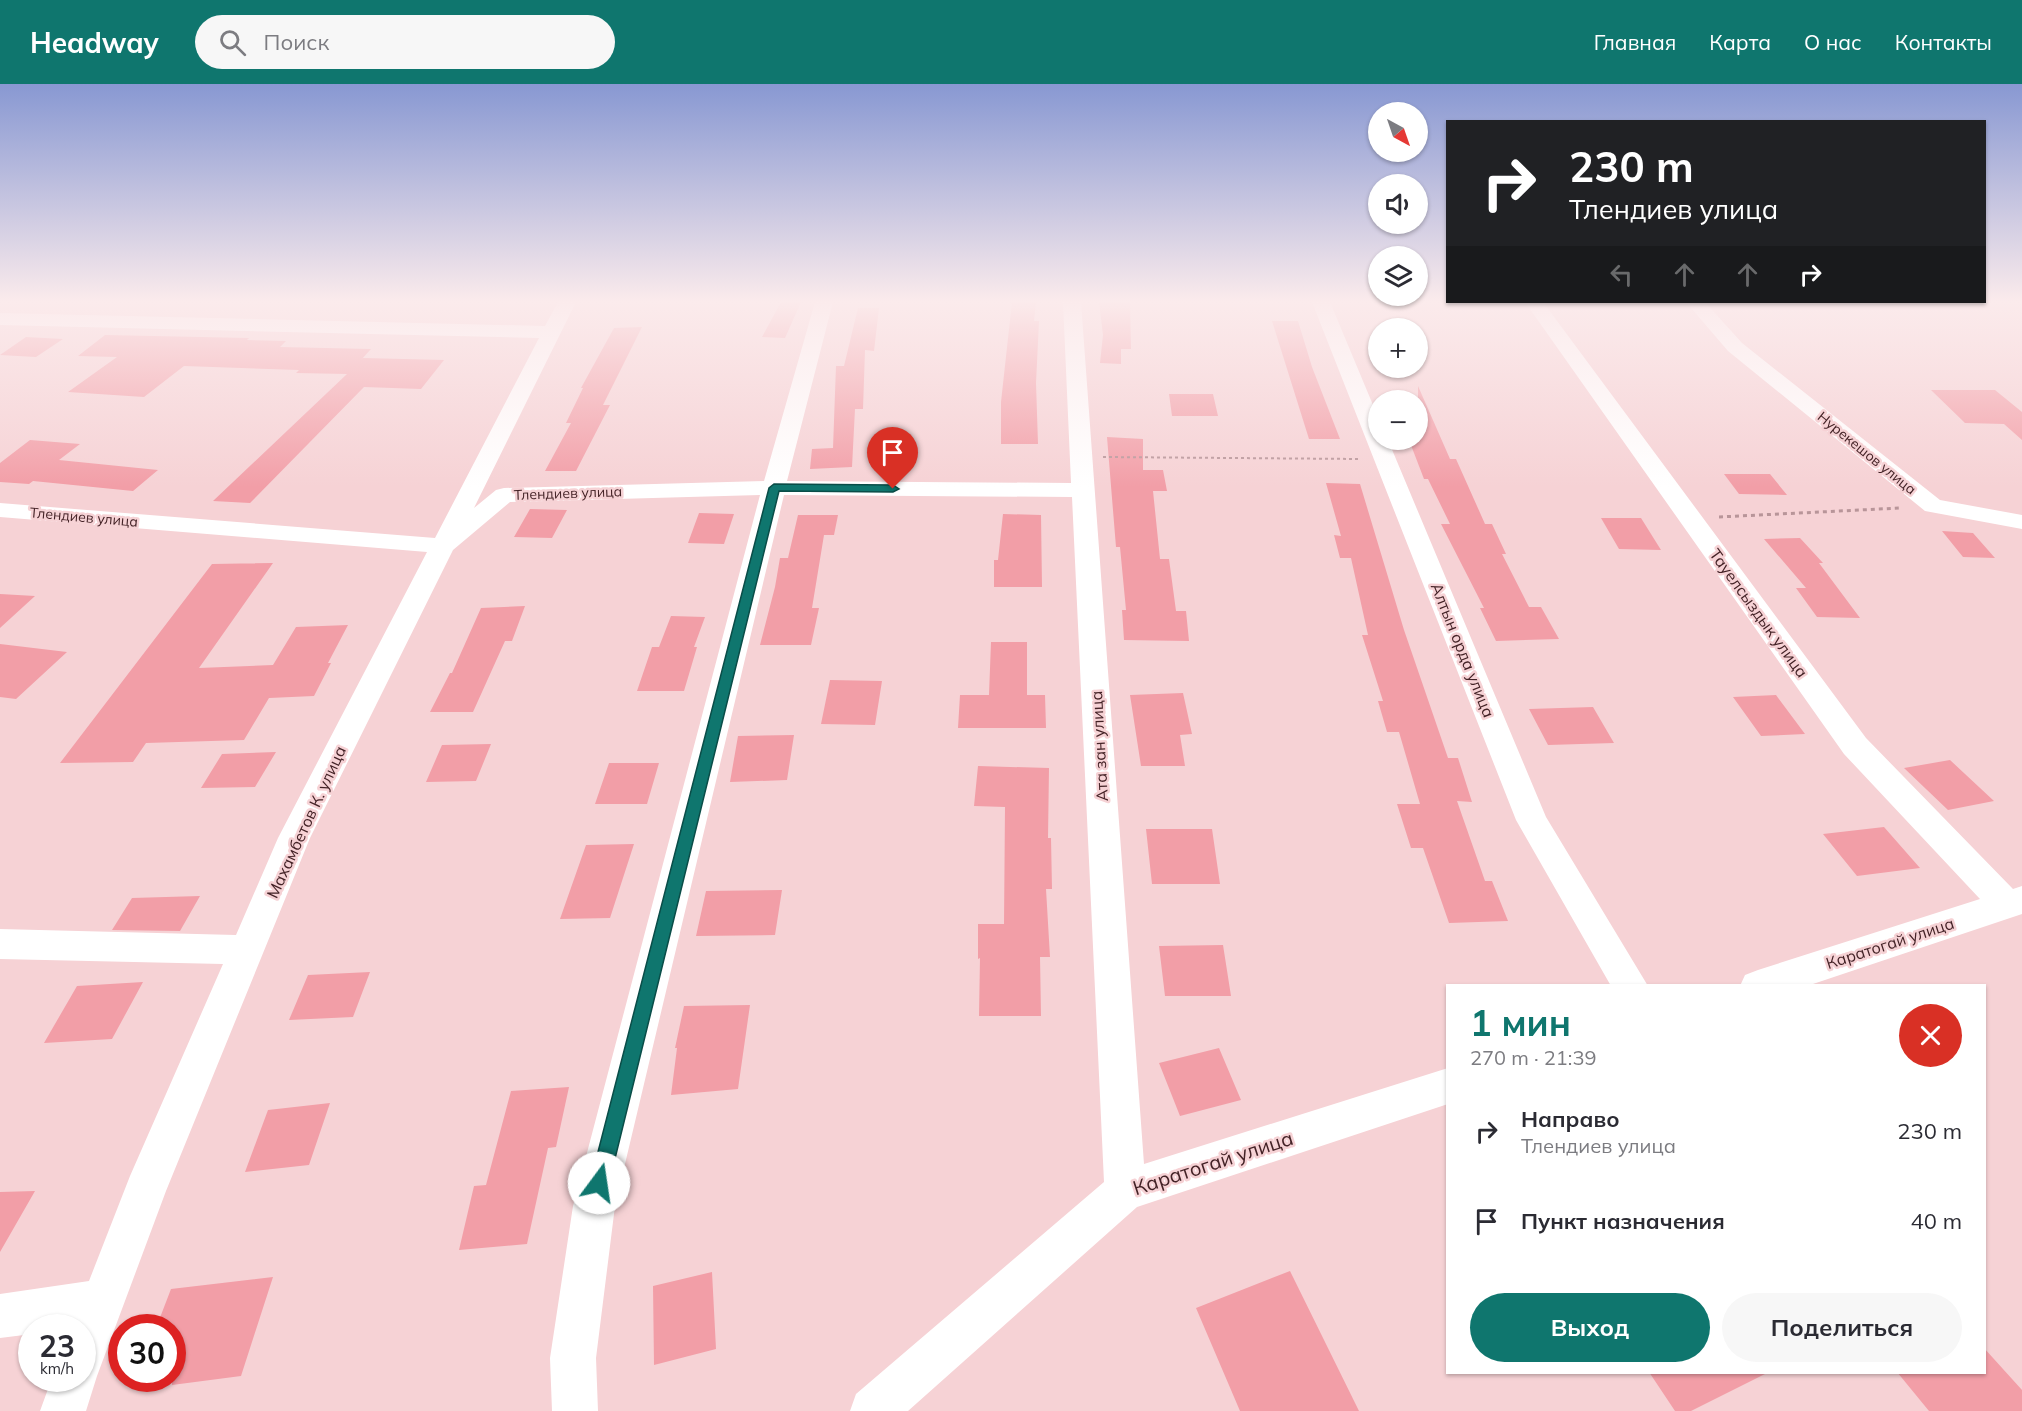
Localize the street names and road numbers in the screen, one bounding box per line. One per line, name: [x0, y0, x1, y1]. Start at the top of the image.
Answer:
street label: Нурекешов улица: [1814, 408, 1920, 498]
street label: Тлендиев улица: [514, 482, 622, 504]
street label: Тлендиев улица: [29, 503, 139, 531]
street label: Тауелсыздык улица: [1706, 545, 1812, 681]
street label: Алтын орда улица: [1427, 580, 1499, 720]
street label: Ата зан улица: [1086, 690, 1112, 802]
street label: Махамбетов К. улица: [262, 743, 350, 901]
street label: Каратогай улица: [1823, 913, 1957, 973]
street label: Каратогай улица: [1130, 1125, 1296, 1200]

